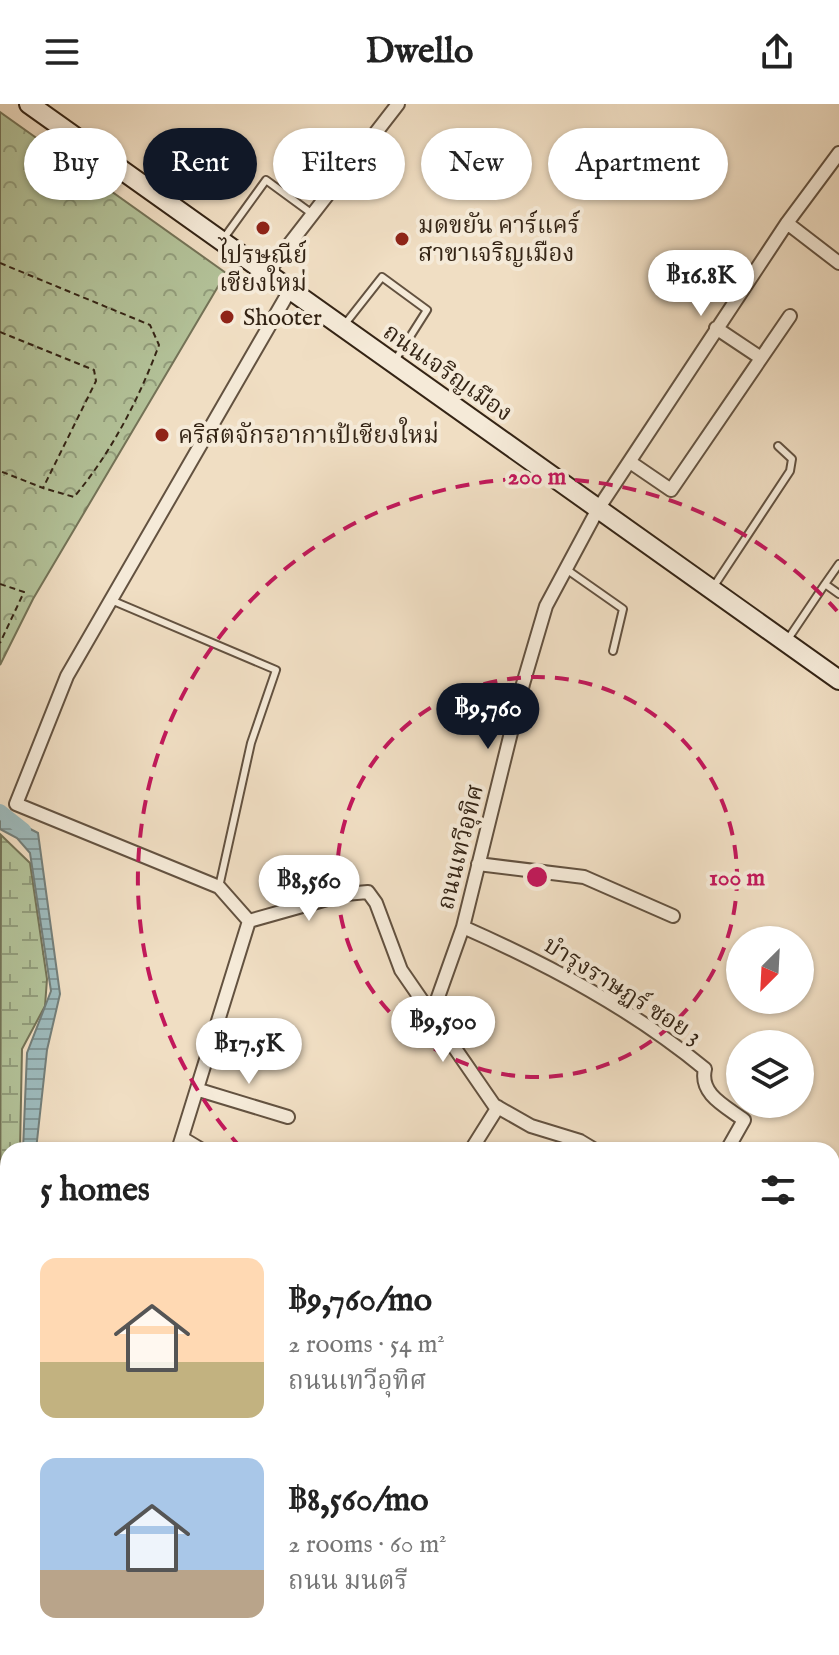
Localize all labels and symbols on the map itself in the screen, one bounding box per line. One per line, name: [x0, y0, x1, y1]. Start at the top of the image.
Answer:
place label: มดขยัน คาร์แคร์ สาขาเจริญเมือง: [418, 209, 580, 270]
marker: ไปรษณีย์ เชียงใหม่: [254, 219, 272, 237]
marker: มดขยัน คาร์แคร์ สาขาเจริญเมือง: [393, 230, 411, 248]
place label: ไปรษณีย์ เชียงใหม่: [218, 237, 307, 300]
pin: ฿16.8K: [636, 250, 766, 318]
place label: Shooter: [243, 303, 322, 334]
marker: Shooter: [218, 308, 236, 326]
street label: ถนนเจริญเมือง: [376, 317, 518, 429]
place label: คริสตจักรอากาเป้เชียงใหม่: [178, 417, 439, 452]
marker: คริสตจักรอากาเป้เชียงใหม่: [153, 426, 171, 444]
text: 200 m: [508, 462, 567, 493]
pin: ฿9,760: [423, 683, 553, 751]
street label: ถนนเทวีอุทิศ: [431, 782, 492, 913]
pin: ฿8,560: [244, 855, 374, 923]
centre of rings: [523, 863, 551, 891]
text: 100 m: [709, 863, 766, 894]
north arrow: [726, 926, 814, 1014]
street label: บำรุงราษฏร์ ซอย 3: [537, 929, 708, 1052]
pin: ฿9,500: [378, 996, 508, 1064]
pin: ฿17.5K: [184, 1018, 314, 1086]

